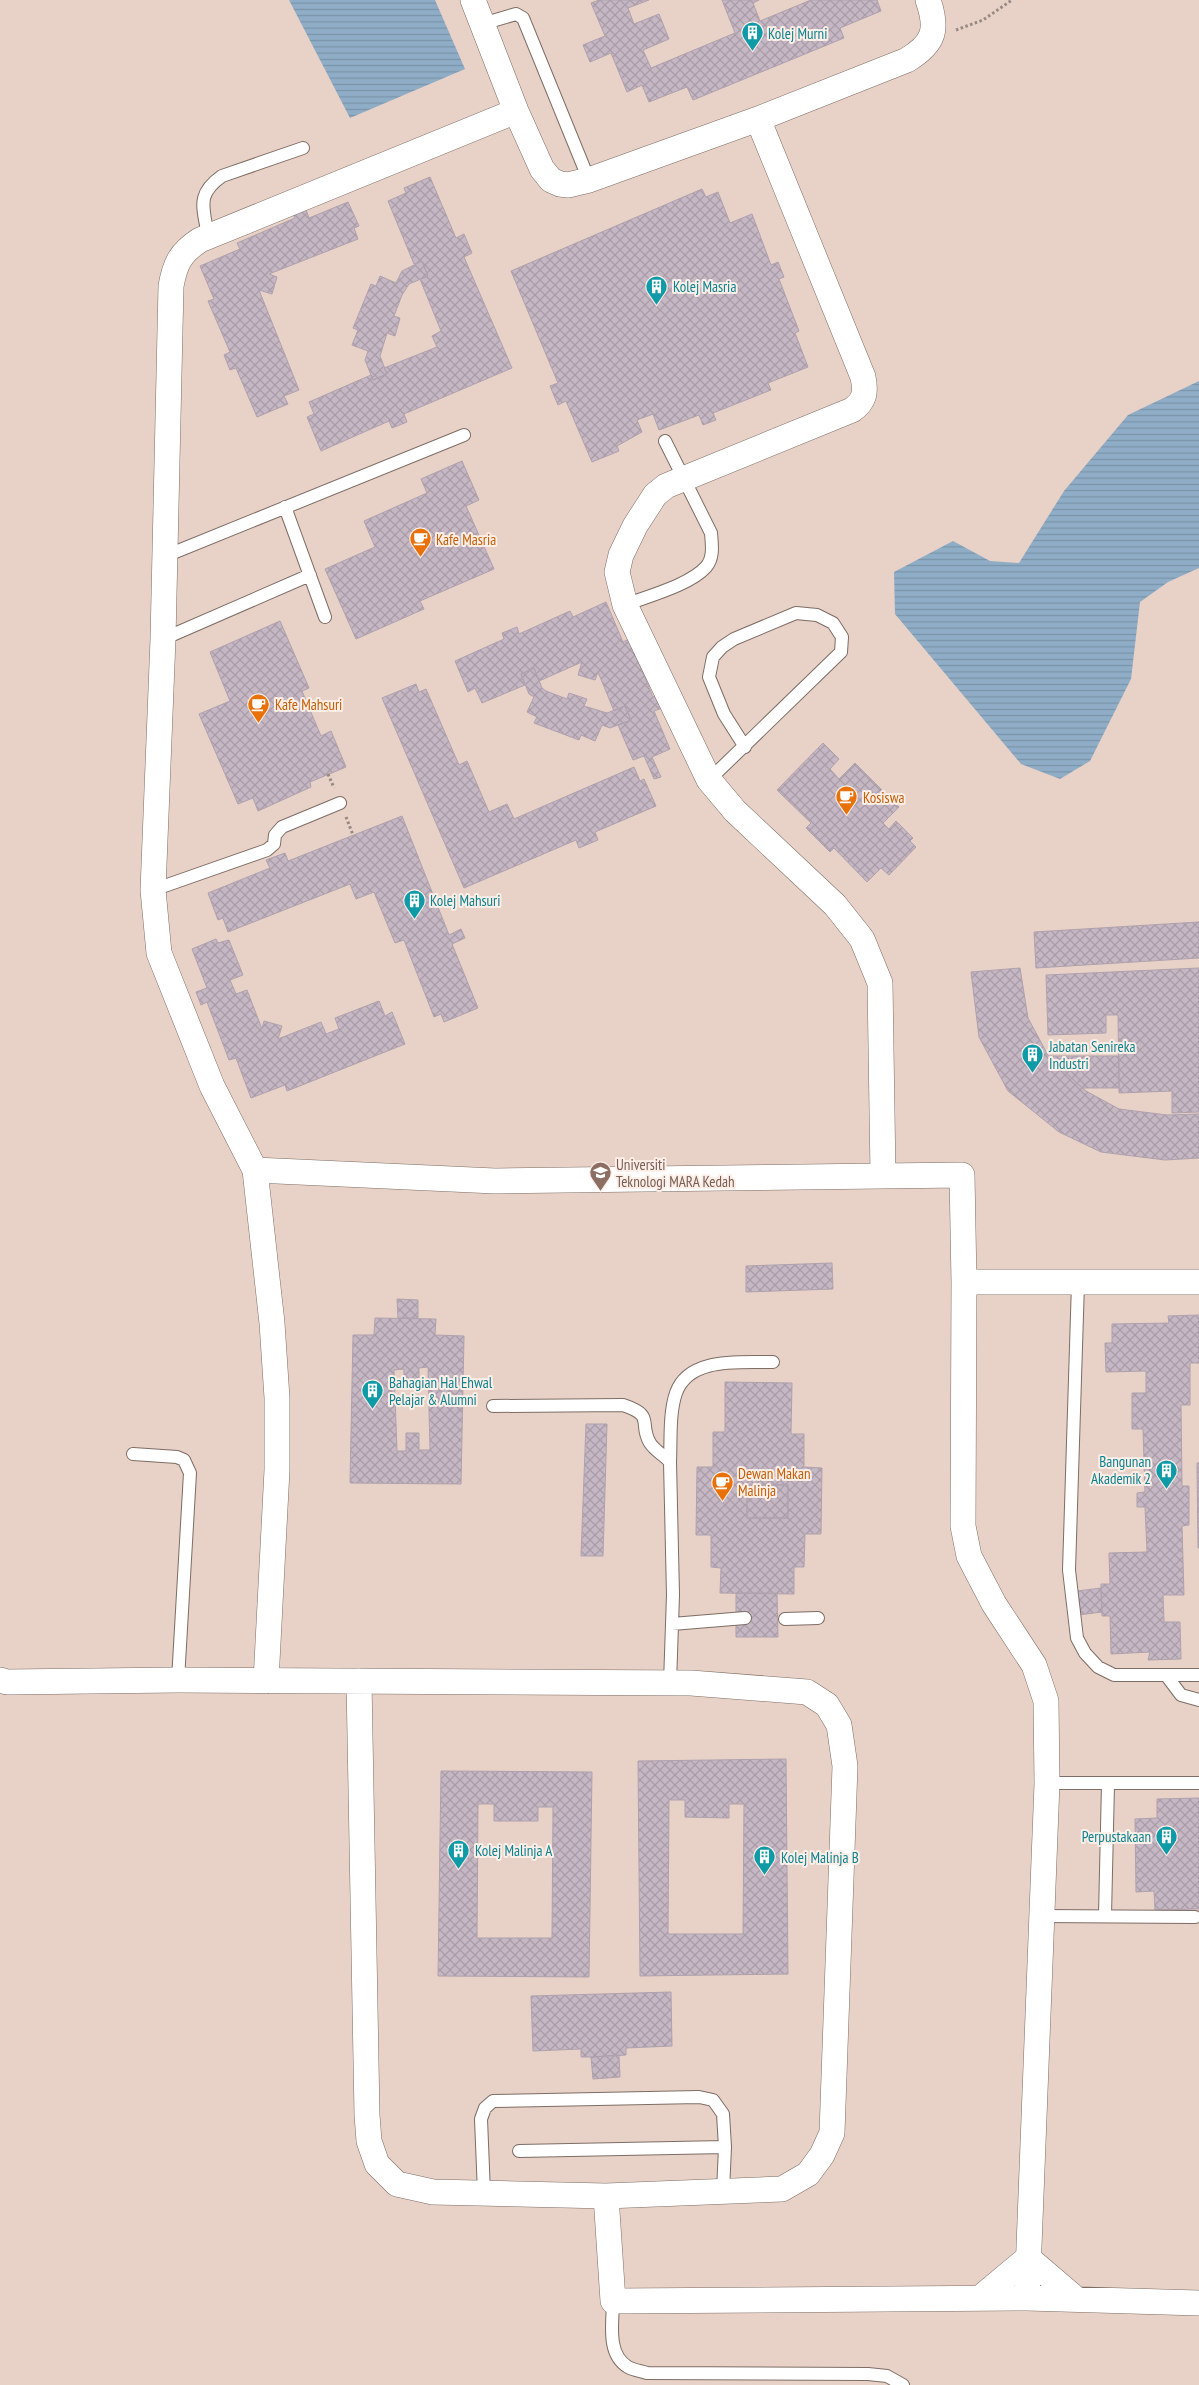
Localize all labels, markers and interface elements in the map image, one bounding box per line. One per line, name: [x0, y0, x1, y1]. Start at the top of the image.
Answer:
building icon: Kolej Murni: [740, 21, 764, 52]
place label: Kolej Murni: [768, 24, 827, 43]
building icon: Kolej Masria: [645, 274, 669, 305]
place label: Kolej Masria: [673, 277, 736, 296]
cafe icon: Kafe Masria: [408, 527, 432, 558]
place label: Kafe Masria: [436, 530, 496, 549]
cafe icon: Kafe Mahsuri: [247, 692, 271, 723]
place label: Kafe Mahsuri: [275, 695, 342, 714]
cafe icon: Kosiswa: [835, 785, 859, 816]
place label: Kosiswa: [863, 788, 905, 807]
building icon: Kolej Mahsuri: [402, 888, 426, 919]
place label: Kolej Mahsuri: [430, 891, 501, 910]
place label: Jabatan Senireka Industri: [1048, 1037, 1136, 1073]
building icon: Jabatan Senireka Industri: [1021, 1043, 1045, 1074]
place label: Universiti Teknologi MARA Kedah: [616, 1155, 735, 1191]
school or university icon: Universiti Teknologi MARA Kedah: [588, 1161, 612, 1192]
place label: Bahagian Hal Ehwal Pelajar & Alumni: [389, 1373, 493, 1409]
building icon: Bahagian Hal Ehwal Pelajar & Alumni: [361, 1379, 385, 1410]
place label: Bangunan Akademik 2: [1091, 1452, 1151, 1488]
building icon: Bangunan Akademik 2: [1155, 1458, 1179, 1489]
place label: Dewan Makan Malinja: [738, 1464, 811, 1500]
cafe icon: Dewan Makan Malinja: [710, 1470, 734, 1501]
building icon: Perpustakaan: [1155, 1824, 1179, 1855]
place label: Perpustakaan: [1082, 1827, 1151, 1846]
building icon: Kolej Malinja A: [447, 1838, 471, 1869]
place label: Kolej Malinja A: [475, 1841, 553, 1860]
building icon: Kolej Malinja B: [753, 1845, 777, 1876]
place label: Kolej Malinja B: [781, 1848, 859, 1867]

